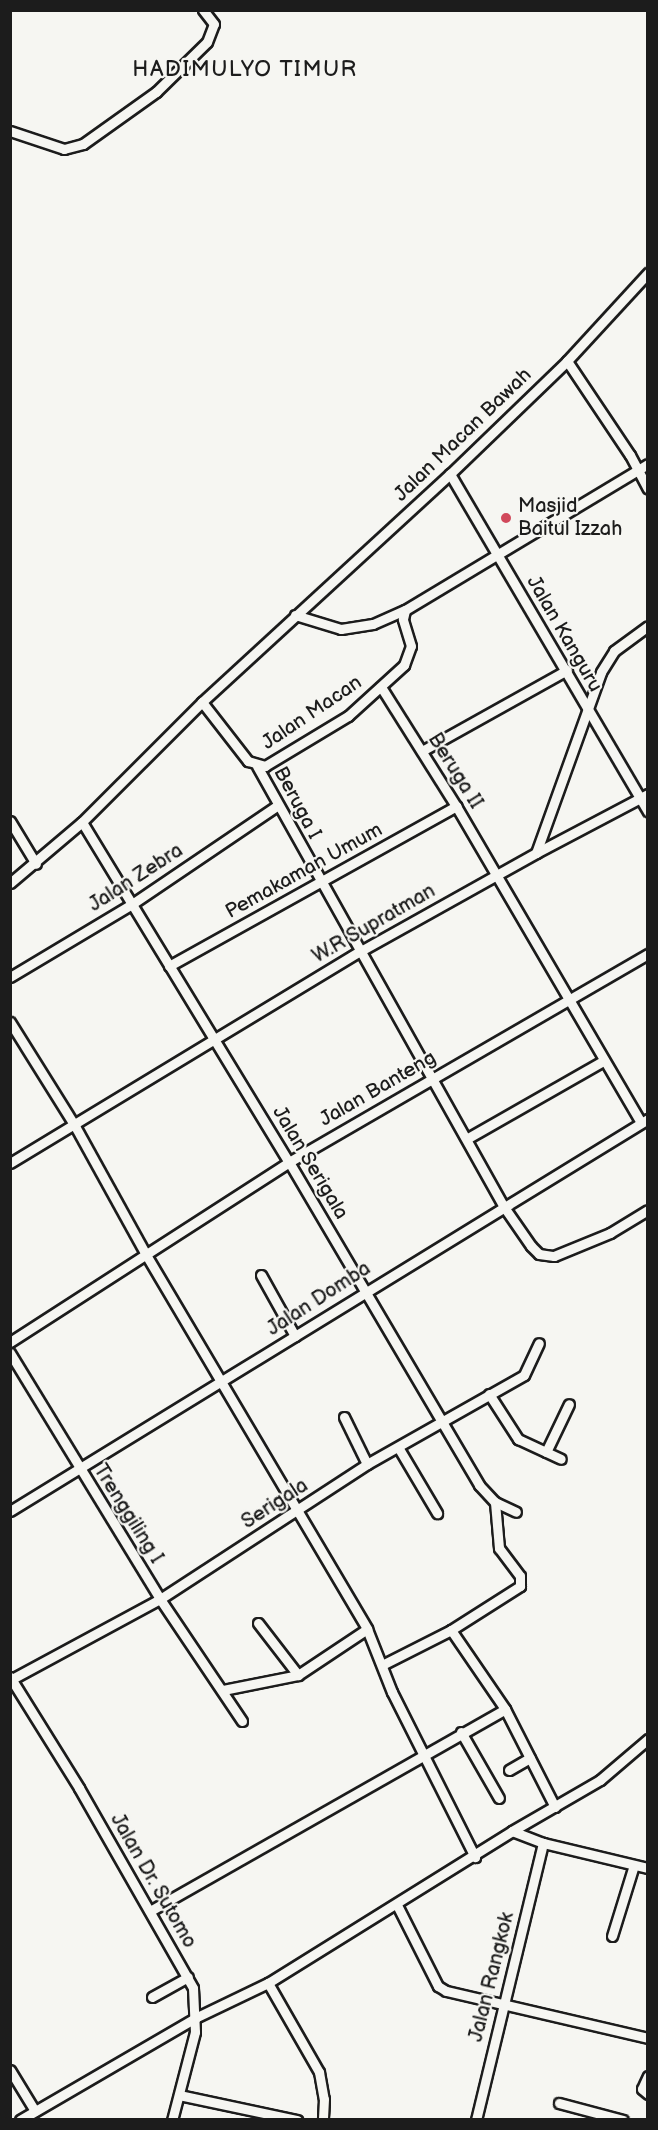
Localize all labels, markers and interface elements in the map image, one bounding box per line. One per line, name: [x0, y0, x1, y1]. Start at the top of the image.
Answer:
district label: HADIMULYO TIMUR: [132, 57, 358, 83]
street label: Jalan Macan Bawah: [389, 363, 537, 507]
place label: Masjid Baitul Izzah: [518, 494, 622, 541]
marker: Masjid Baitul Izzah: [499, 511, 513, 525]
street label: Jalan Kanguru: [521, 572, 607, 696]
street label: Jalan Macan: [257, 671, 367, 755]
street label: Beruga II: [422, 729, 488, 813]
street label: Beruga I: [268, 763, 326, 843]
street label: Pemakaman Umum: [221, 818, 387, 924]
street label: Jalan Zebra: [85, 839, 187, 917]
street label: W.R Supratman: [308, 879, 440, 969]
street label: Jalan Banteng: [316, 1046, 440, 1132]
street label: Jalan Serigala: [267, 1102, 353, 1224]
street label: Jalan Domba: [263, 1257, 375, 1341]
street label: Trenggiling I: [88, 1460, 168, 1568]
street label: Serigala: [237, 1474, 313, 1534]
street label: Jalan Dr. Sutomo: [105, 1809, 201, 1953]
street label: Jalan Rangkok: [464, 1910, 520, 2044]

